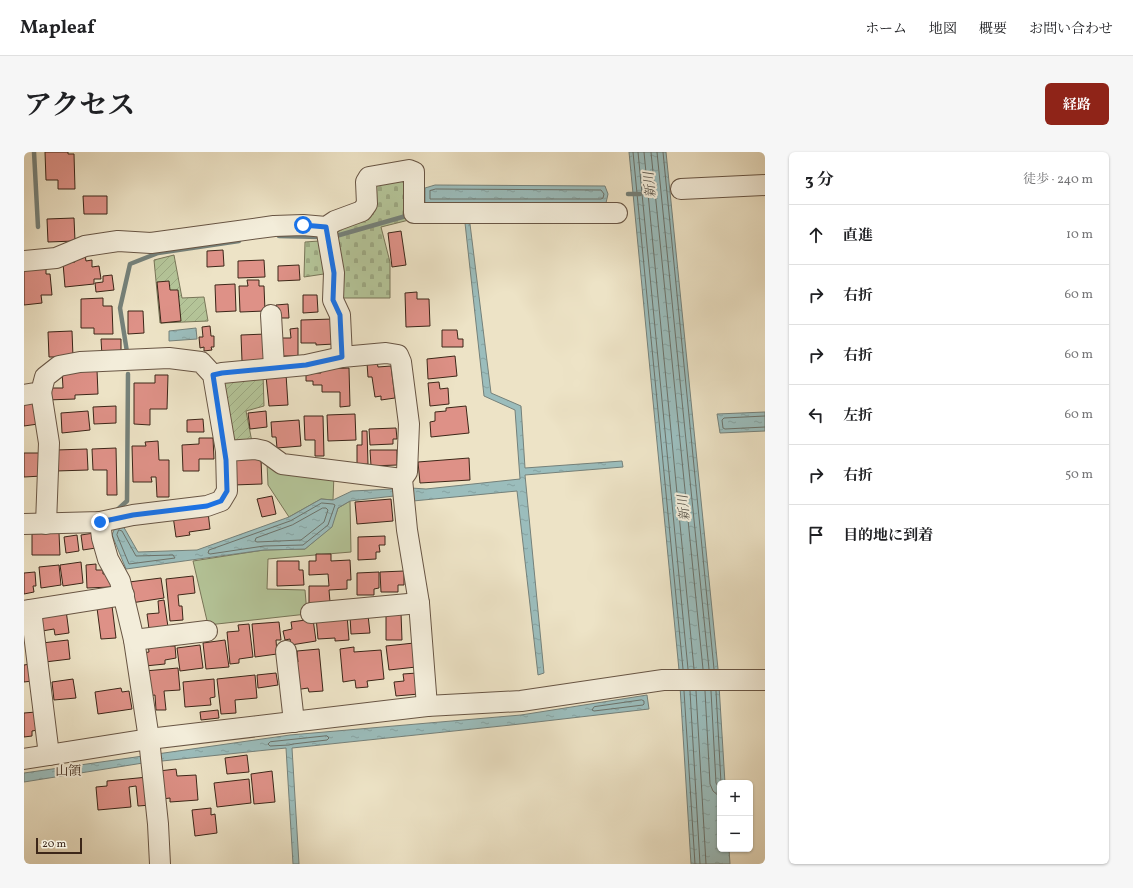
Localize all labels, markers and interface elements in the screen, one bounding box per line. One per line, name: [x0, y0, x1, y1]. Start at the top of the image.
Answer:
text: Mapleaf: [20, 15, 95, 41]
text: ホーム: [865, 20, 907, 39]
text: 地図: [929, 20, 957, 39]
text: 概要: [979, 20, 1007, 39]
text: お問い合わせ: [1029, 20, 1113, 39]
button: 経路: [1045, 83, 1109, 125]
text: アクセス: [24, 87, 135, 126]
water label: 新川: [640, 169, 661, 199]
text: 3 分: [805, 169, 834, 192]
text: 徒歩 · 240 m: [1023, 171, 1093, 189]
route start: [294, 216, 312, 234]
icon: ahead: [805, 224, 827, 246]
text: 直進: [843, 226, 873, 247]
text: 10 m: [1066, 226, 1093, 244]
icon: right: [805, 284, 827, 306]
text: 右折: [843, 286, 873, 307]
text: 60 m: [1065, 286, 1093, 304]
icon: right: [805, 344, 827, 366]
text: 右折: [843, 346, 873, 367]
text: 60 m: [1065, 346, 1093, 364]
icon: left: [805, 404, 827, 426]
text: 左折: [843, 406, 873, 427]
text: 60 m: [1065, 406, 1093, 424]
icon: right: [805, 464, 827, 486]
text: 右折: [843, 466, 873, 487]
text: 50 m: [1065, 466, 1093, 484]
water label: 新川: [674, 492, 695, 522]
route end: [91, 513, 109, 531]
icon: arrive: [805, 524, 827, 546]
text: 目的地に到着: [843, 526, 933, 547]
district label: 山領: [55, 763, 81, 781]
map controls: [717, 780, 753, 852]
button: +: [717, 780, 753, 816]
button: −: [717, 816, 753, 852]
scale bar: [36, 836, 82, 855]
text: 20 m: [42, 837, 66, 852]

